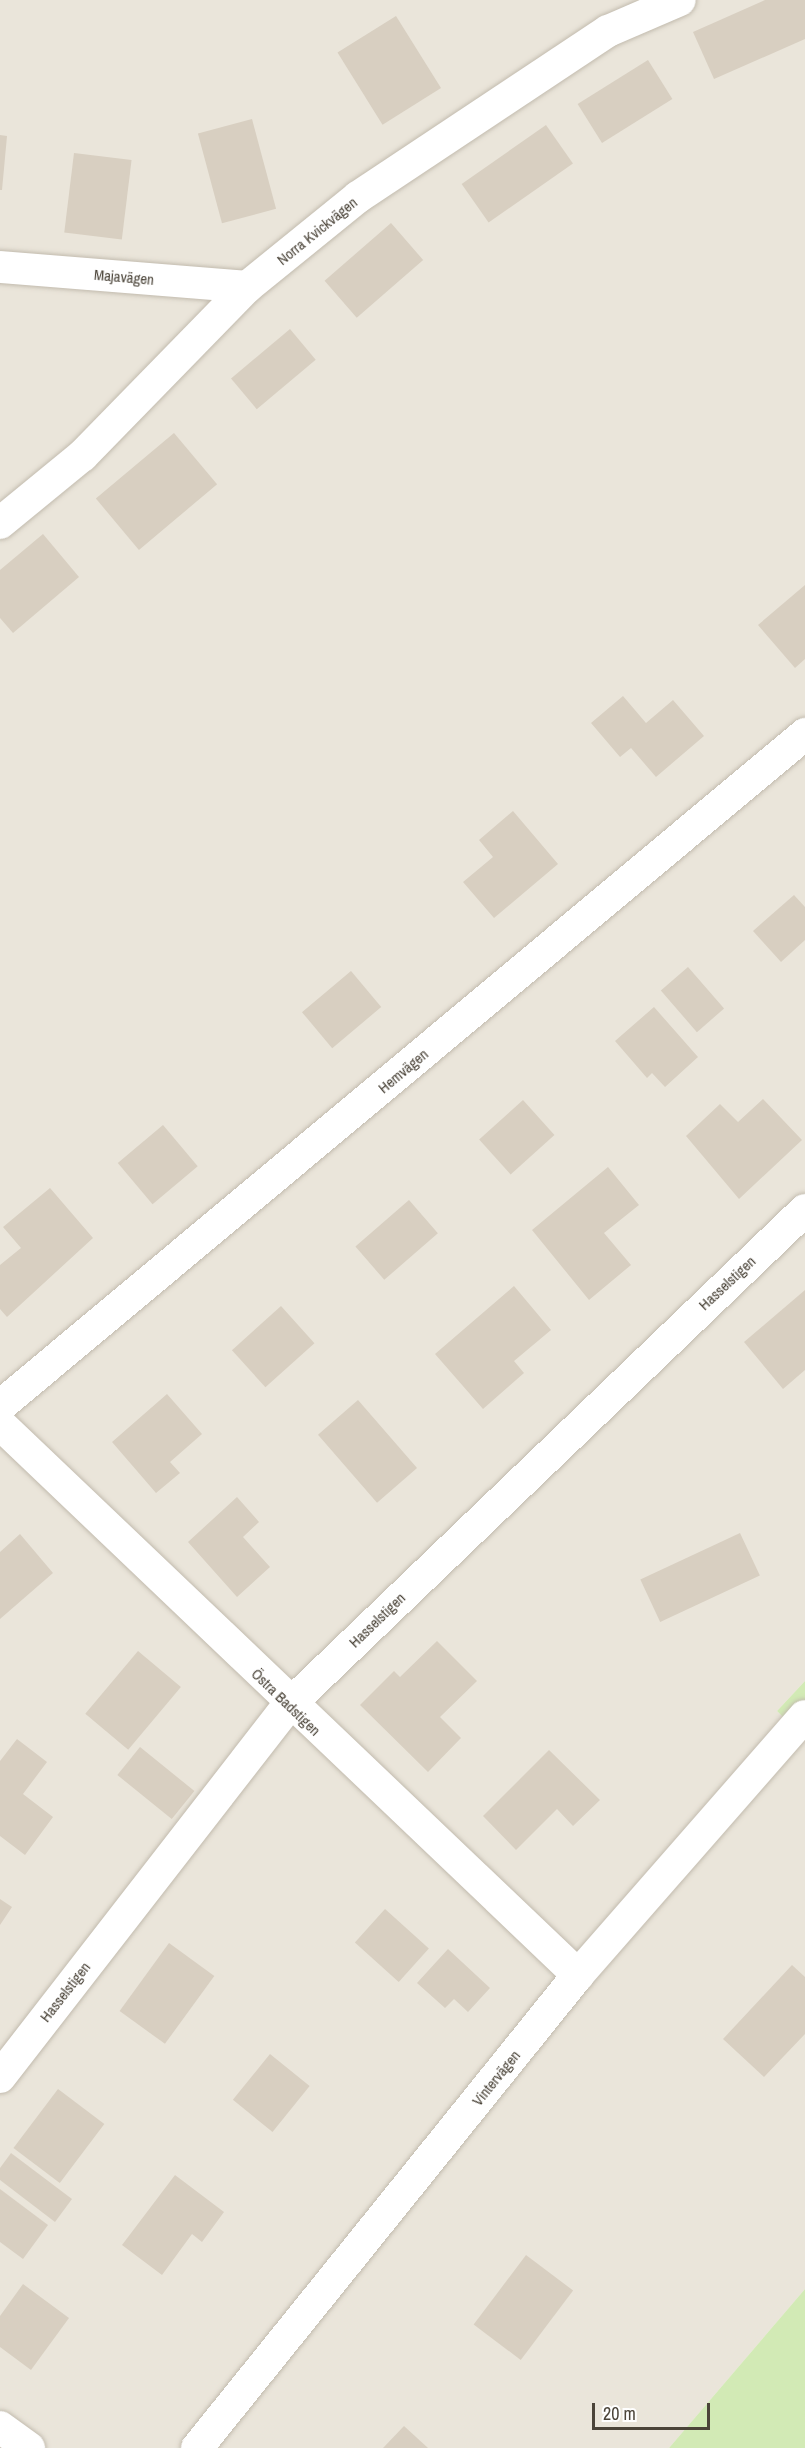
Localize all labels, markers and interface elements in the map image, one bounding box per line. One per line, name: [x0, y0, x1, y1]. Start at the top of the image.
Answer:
street label: Norra Kvickvägen: [273, 193, 361, 269]
street label: Majavägen: [93, 265, 155, 289]
street label: Hemvägen: [374, 1045, 432, 1097]
street label: Hasselstigen: [695, 1252, 759, 1314]
street label: Hasselstigen: [345, 1589, 409, 1651]
street label: Östra Badstigen: [248, 1665, 324, 1739]
street label: Hasselstigen: [36, 1958, 94, 2026]
street label: Vintervägen: [468, 2047, 524, 2109]
scale bar: [595, 2391, 714, 2429]
text: 20 m: [603, 2401, 636, 2426]

